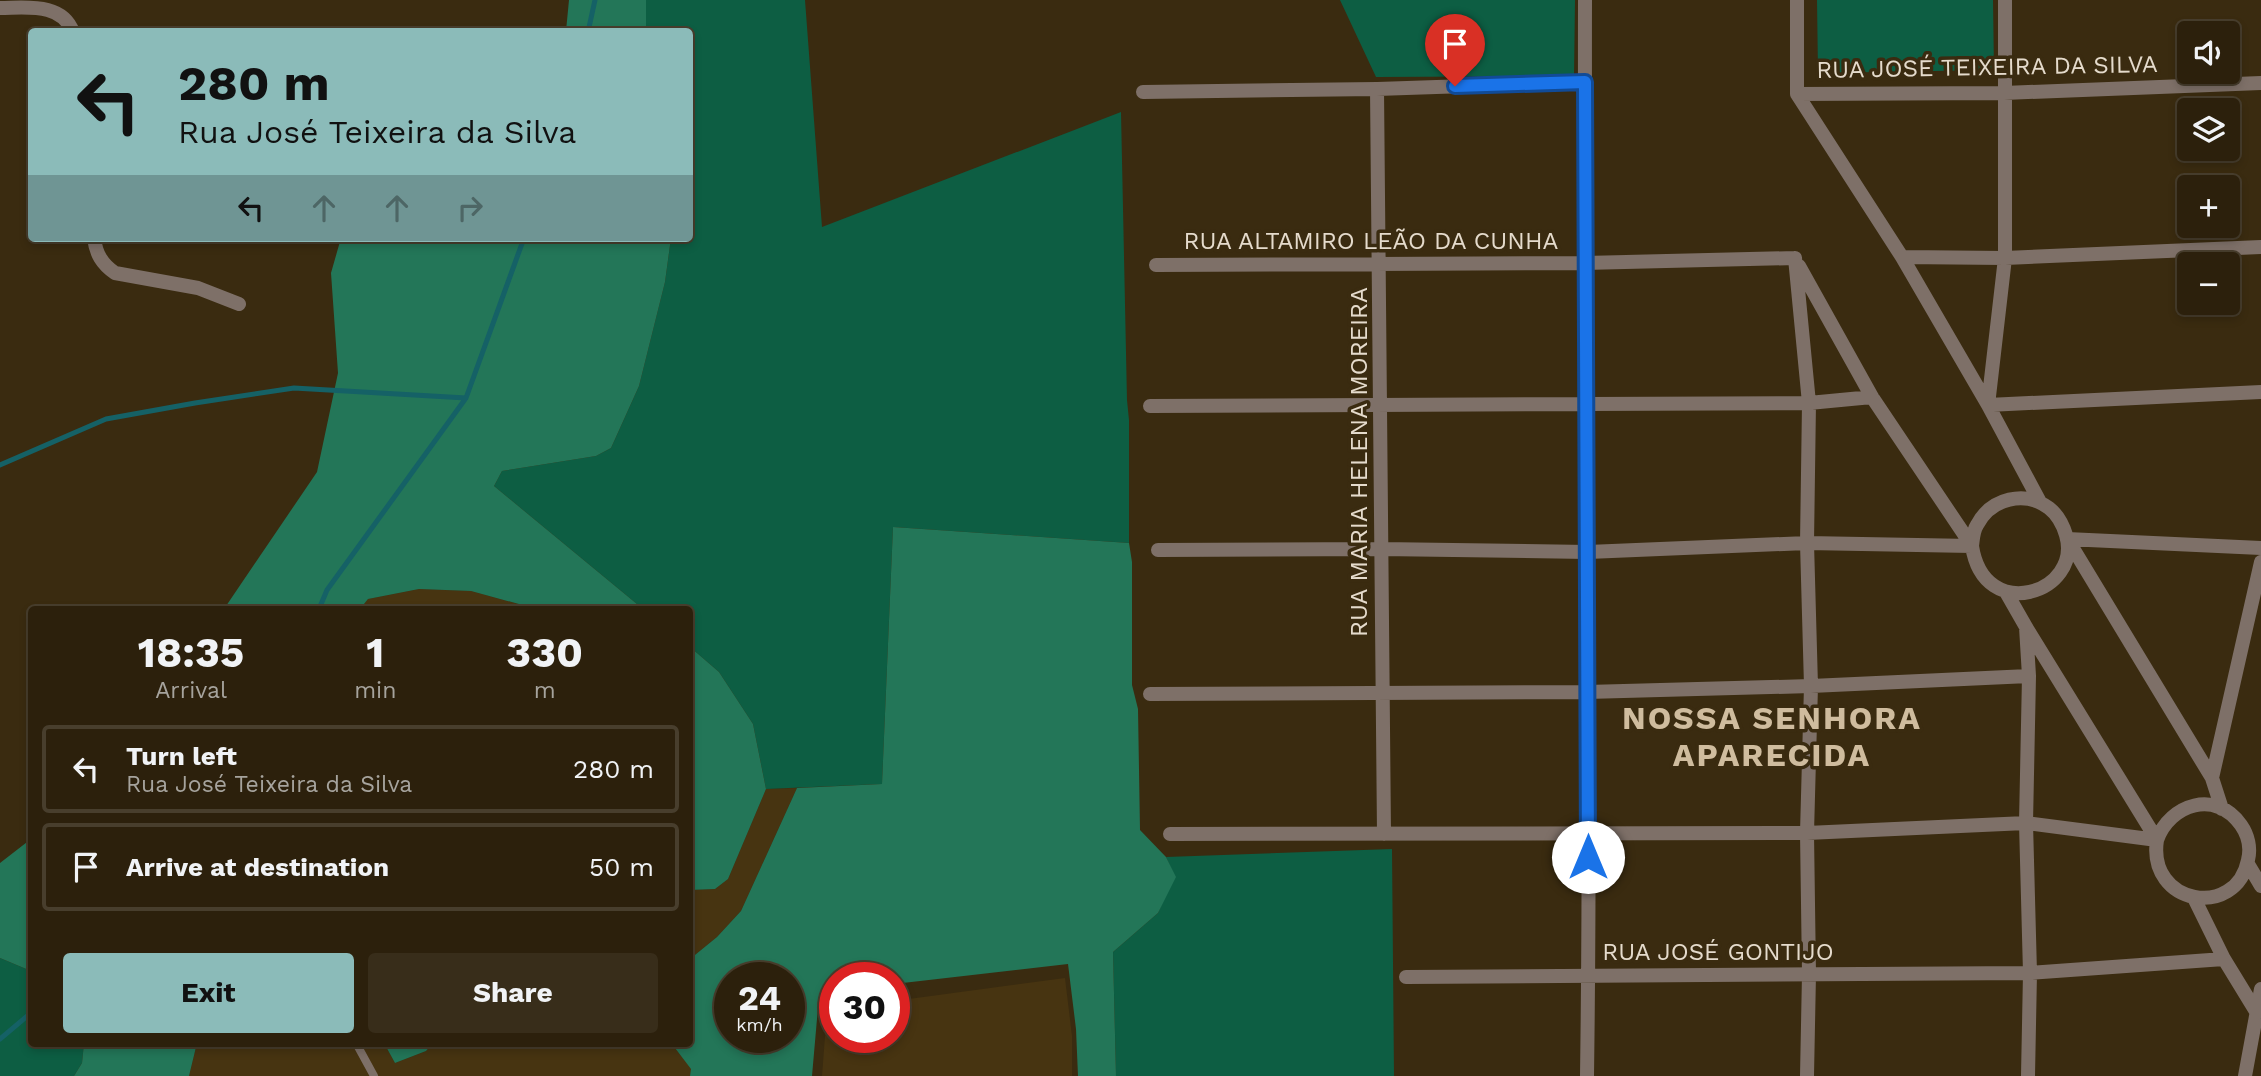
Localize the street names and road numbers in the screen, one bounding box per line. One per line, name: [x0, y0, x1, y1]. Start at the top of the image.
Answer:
street label: RUA JOSÉ TEIXEIRA DA SILVA: [1816, 50, 2158, 84]
street label: RUA ALTAMIRO LEÃO DA CUNHA: [1184, 227, 1559, 255]
street label: RUA MARIA HELENA MOREIRA: [1345, 287, 1373, 637]
street label: RUA JOSÉ GONTIJO: [1602, 938, 1834, 966]

